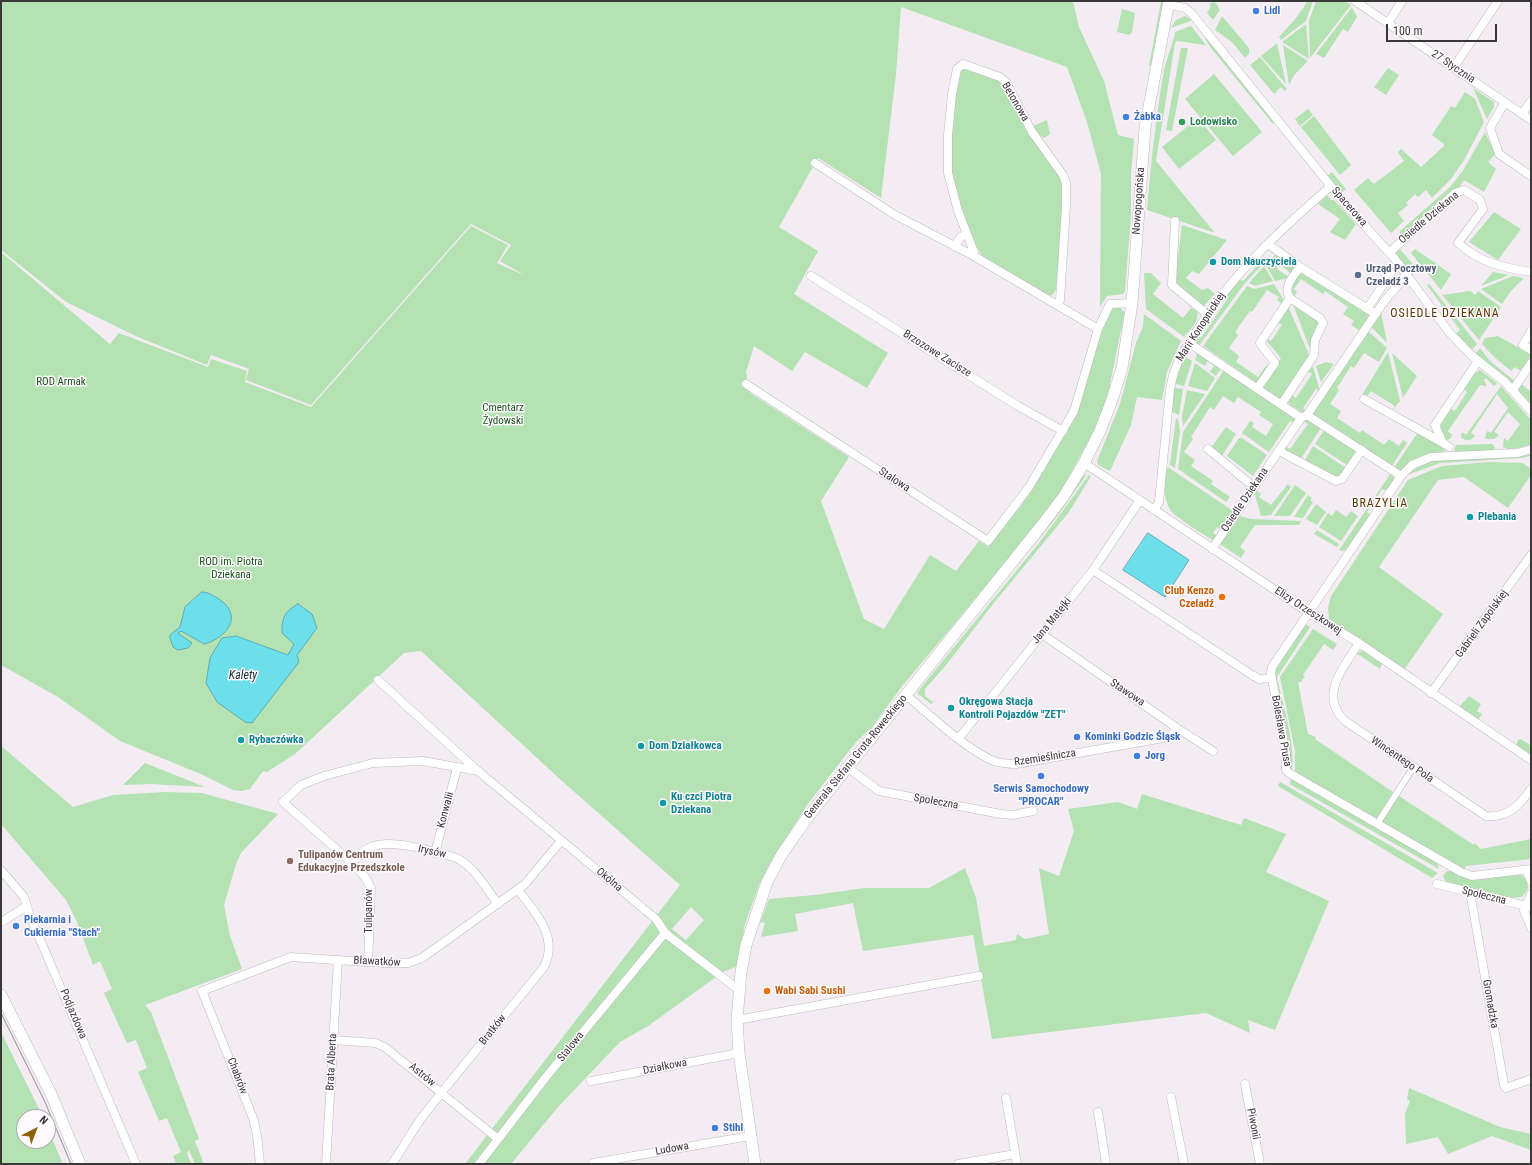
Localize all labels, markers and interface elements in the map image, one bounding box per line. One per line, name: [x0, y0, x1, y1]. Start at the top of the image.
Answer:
place label: Lidl: [1264, 4, 1280, 18]
marker: Lidl: [1251, 6, 1261, 16]
scale bar: [1388, 16, 1499, 42]
text: 100 m: [1393, 24, 1423, 38]
street label: 27 Stycznia: [1429, 48, 1477, 86]
street label: Betonowa: [999, 80, 1031, 124]
place label: Żabka: [1134, 110, 1161, 124]
marker: Żabka: [1121, 112, 1131, 122]
place label: Lodowisko: [1190, 115, 1237, 129]
marker: Lodowisko: [1177, 117, 1187, 127]
street label: Nowopogońska: [1130, 167, 1148, 235]
street label: Spacerowa: [1328, 185, 1370, 229]
street label: Osiedle Dziekana: [1396, 189, 1462, 247]
place label: Dom Nauczyciela: [1221, 255, 1297, 269]
marker: Dom Nauczyciela: [1208, 257, 1218, 267]
place label: Urząd Pocztowy Czeladź 3: [1366, 262, 1436, 288]
marker: Urząd Pocztowy Czeladź 3: [1353, 270, 1363, 280]
street label: Marii Konopnickiej: [1174, 290, 1228, 364]
district label: OSIEDLE DZIEKANA: [1390, 307, 1500, 321]
street label: Brzozowe Zacisze: [900, 328, 974, 380]
park label: ROD Armak: [36, 375, 86, 389]
park label: Cmentarz Żydowski: [482, 401, 524, 427]
street label: Stalowa: [876, 465, 912, 495]
street label: Osiedle Dziekana: [1219, 465, 1271, 535]
district label: BRAZYLIA: [1352, 497, 1408, 511]
place label: Plebania: [1478, 510, 1516, 524]
marker: Plebania: [1465, 512, 1475, 522]
park label: ROD im. Piotra Dziekana: [199, 555, 263, 581]
place label: Club Kenzo Czeladź: [1165, 584, 1214, 610]
street label: Elizy Orzeszkowej: [1272, 584, 1344, 638]
street label: Gabrieli Zapolskiej: [1453, 588, 1511, 660]
marker: Club Kenzo Czeladź: [1217, 592, 1227, 602]
street label: Jana Matejki: [1029, 595, 1075, 647]
water label: Kalety: [229, 669, 257, 683]
street label: Stawowa: [1107, 677, 1147, 709]
street label: Generała Stefana Grota-Roweckiego: [802, 692, 910, 822]
street label: Bolesława Prusa: [1268, 694, 1294, 768]
place label: Okręgowa Stacja Kontroli Pojazdów "ZET": [959, 695, 1065, 721]
marker: Okręgowa Stacja Kontroli Pojazdów "ZET": [946, 703, 956, 713]
place label: Kominki Godzic Śląsk: [1085, 730, 1180, 744]
marker: Kominki Godzic Śląsk: [1072, 732, 1082, 742]
place label: Rybaczówka: [249, 733, 303, 747]
street label: Wincentego Pola: [1368, 734, 1436, 786]
marker: Rybaczówka: [236, 735, 246, 745]
place label: Dom Działkowca: [649, 739, 722, 753]
marker: Dom Działkowca: [636, 741, 646, 751]
street label: Rzemieślnicza: [1013, 747, 1077, 769]
place label: Jorg: [1145, 749, 1165, 763]
marker: Jorg: [1132, 751, 1142, 761]
marker: Serwis Samochodowy "PROCAR": [1036, 771, 1046, 781]
place label: Serwis Samochodowy "PROCAR": [993, 782, 1089, 808]
place label: Ku czci Piotra Dziekana: [671, 790, 732, 816]
street label: Konwalii: [435, 791, 457, 829]
street label: Społeczna: [913, 792, 959, 812]
marker: Ku czci Piotra Dziekana: [658, 798, 668, 808]
street label: Irysów: [417, 843, 447, 861]
place label: Tulipanów Centrum Edukacyjne Przedszkole: [298, 848, 405, 874]
marker: Tulipanów Centrum Edukacyjne Przedszkole: [285, 856, 295, 866]
street label: Okólna: [593, 865, 625, 895]
street label: Społeczna: [1461, 884, 1507, 908]
street label: Tulipanów: [362, 889, 376, 933]
place label: Piekarnia i Cukiernia "Stach": [24, 913, 100, 939]
marker: Piekarnia i Cukiernia "Stach": [11, 921, 21, 931]
street label: Bławatków: [353, 954, 401, 970]
street label: Gromadzka: [1479, 979, 1501, 1029]
place label: Wabi Sabi Sushi: [775, 984, 845, 998]
marker: Wabi Sabi Sushi: [762, 986, 772, 996]
street label: Podjazdowa: [57, 987, 89, 1041]
street label: Bratków: [477, 1012, 509, 1048]
street label: Stalowa: [555, 1029, 587, 1065]
street label: Brata Alberta: [324, 1033, 340, 1091]
street label: Chabrów: [224, 1056, 250, 1096]
street label: Działkowa: [642, 1056, 688, 1078]
street label: Astrów: [406, 1060, 438, 1090]
street label: Piwonii: [1243, 1107, 1263, 1141]
north arrow: [16, 1109, 56, 1149]
text: N: [37, 1113, 51, 1128]
place label: Stihl: [723, 1121, 743, 1135]
marker: Stihl: [710, 1123, 720, 1133]
street label: Ludowa: [654, 1140, 690, 1158]

